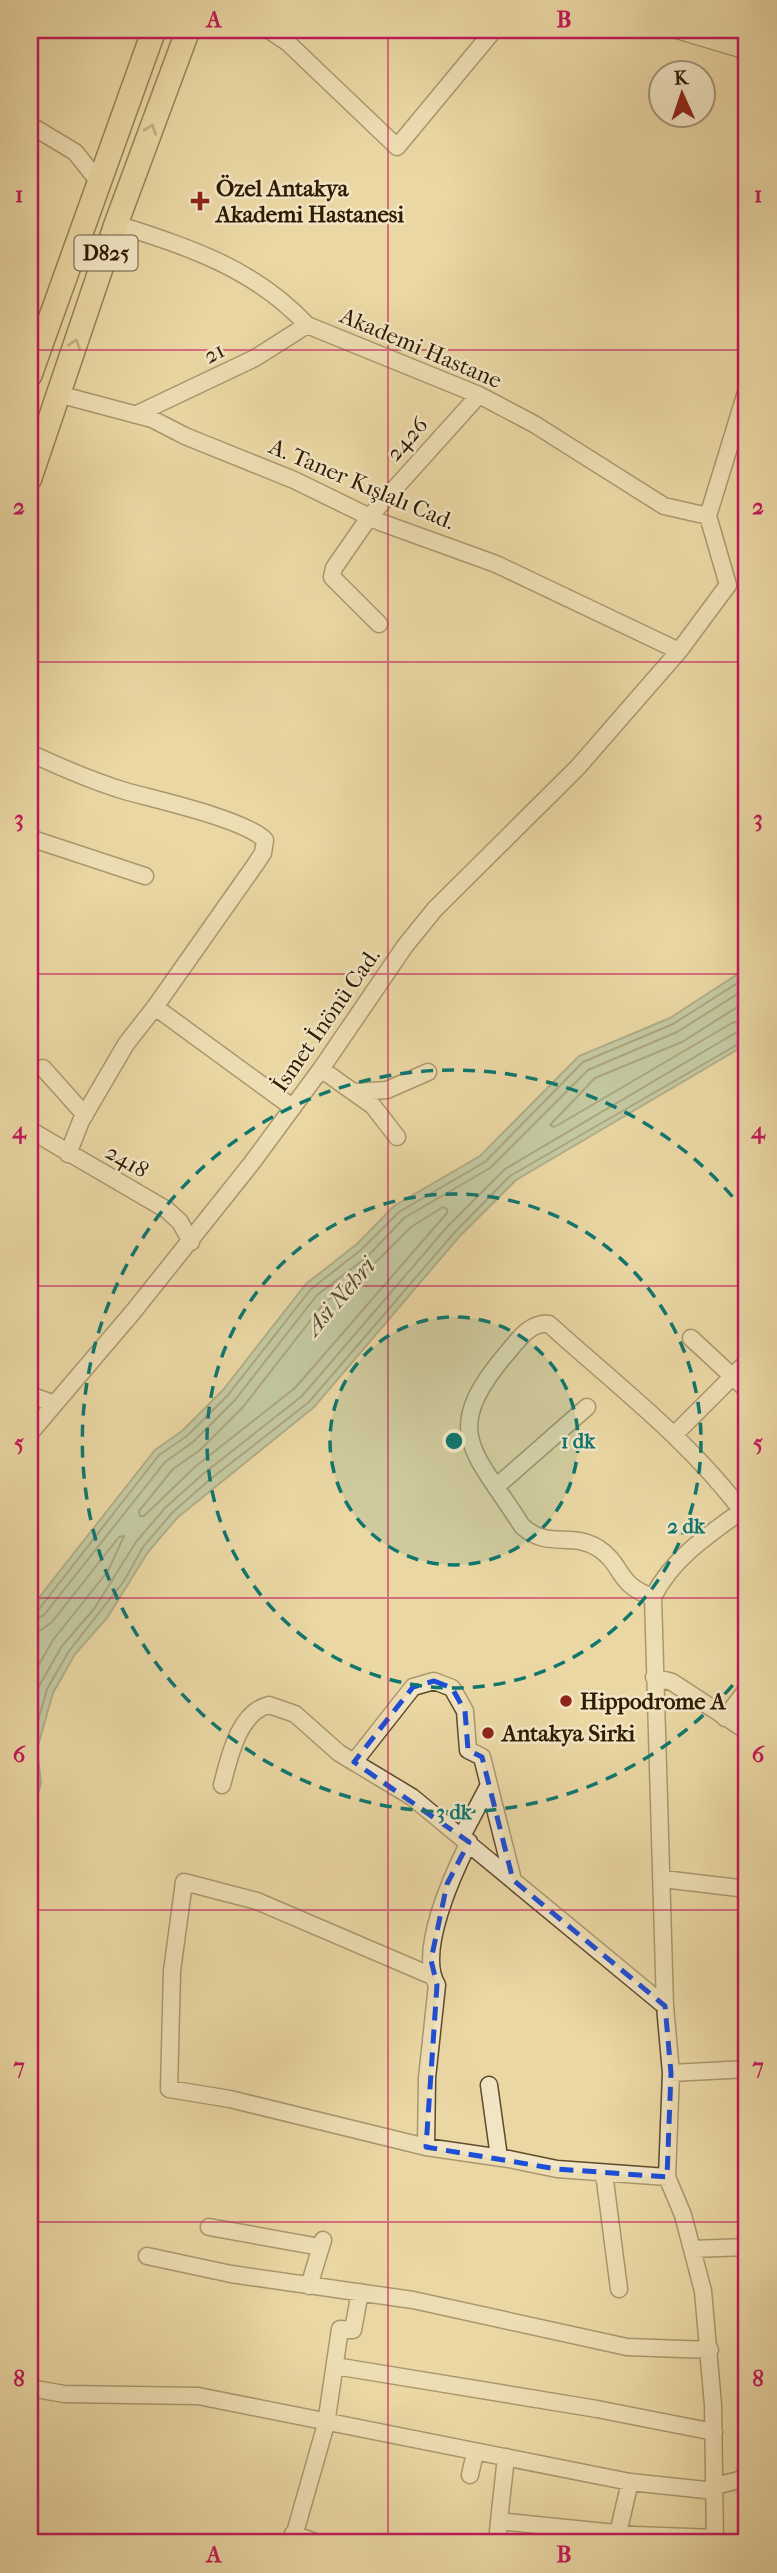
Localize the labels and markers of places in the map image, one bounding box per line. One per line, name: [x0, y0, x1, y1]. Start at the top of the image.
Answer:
place label: Özel Antakya Akademi Hastanesi: [214, 174, 404, 228]
marker: Özel Antakya Akademi Hastanesi: [190, 191, 210, 211]
centre of rings: [442, 1429, 466, 1453]
place label: Hippodrome A: [580, 1688, 727, 1715]
marker: Hippodrome A: [558, 1693, 574, 1709]
place label: Antakya Sirki: [500, 1720, 635, 1747]
marker: Antakya Sirki: [480, 1725, 496, 1741]

